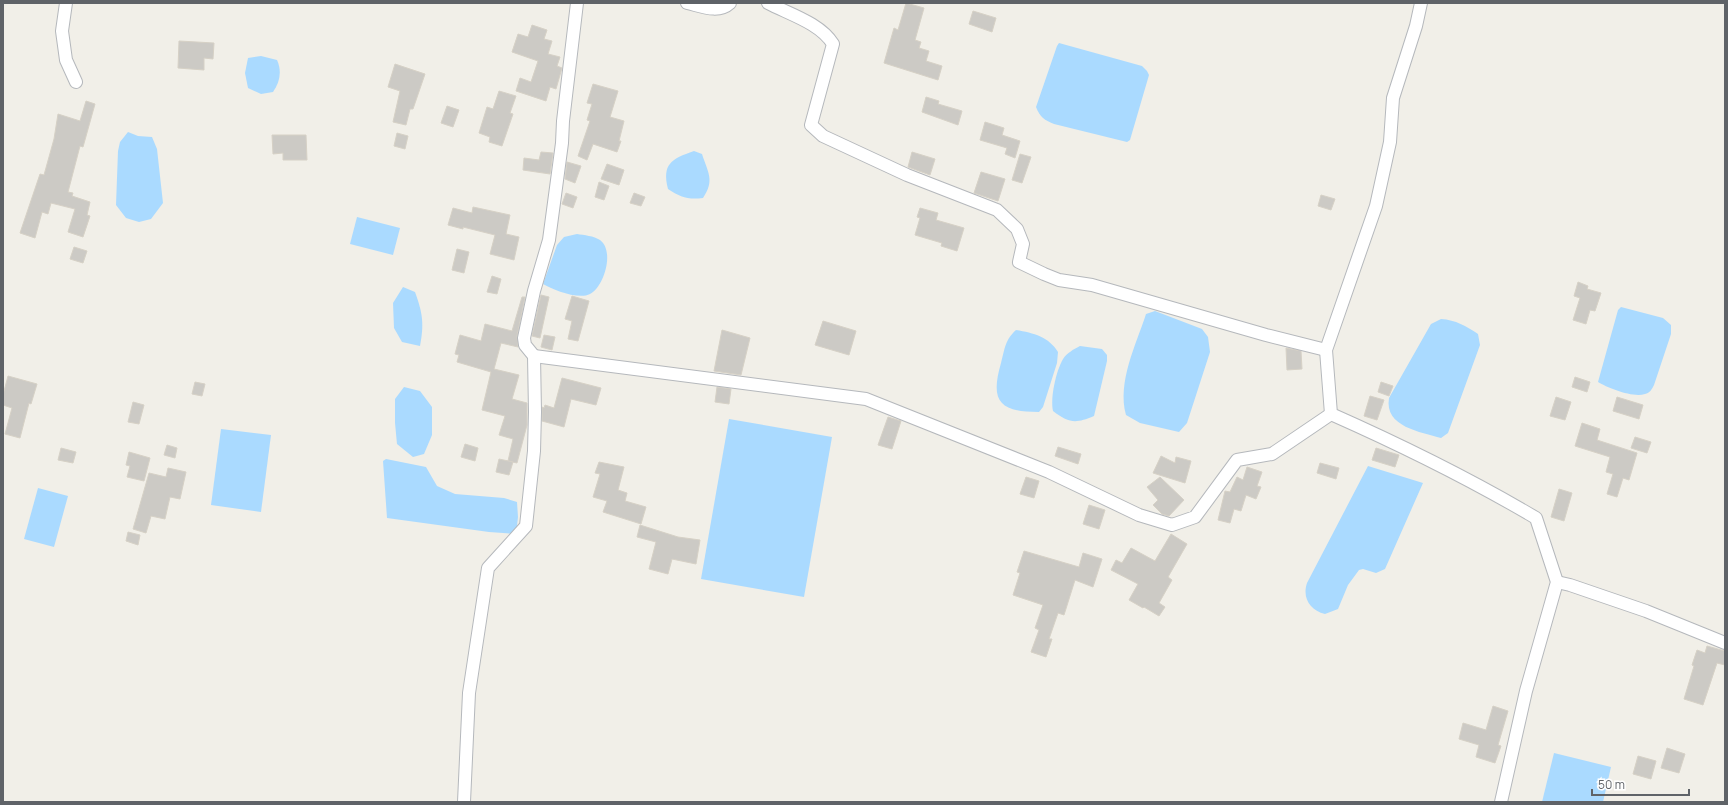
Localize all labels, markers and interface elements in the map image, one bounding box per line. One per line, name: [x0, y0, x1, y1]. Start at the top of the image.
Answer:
scale bar: [1592, 771, 1689, 797]
text: 50 m: [1598, 776, 1625, 793]

